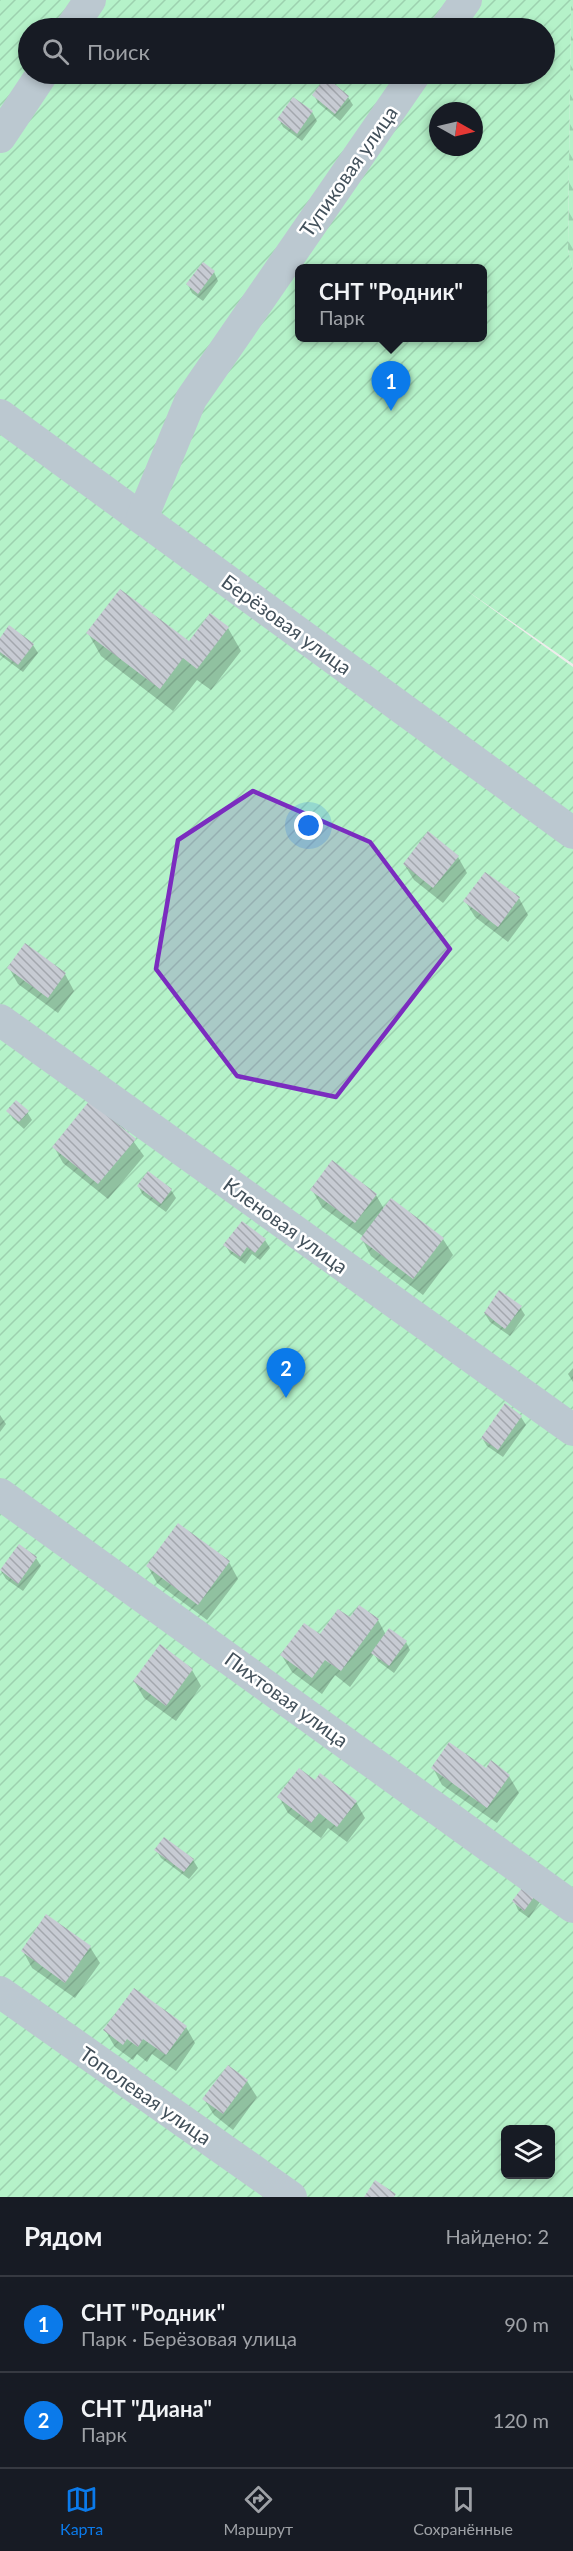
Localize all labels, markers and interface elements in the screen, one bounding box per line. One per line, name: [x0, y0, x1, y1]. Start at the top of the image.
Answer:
search box: [18, 18, 555, 84]
icon: search: [39, 35, 72, 68]
text: Поиск: [87, 38, 150, 65]
street label: Тупиковая улица: [294, 101, 402, 241]
north arrow: [429, 102, 483, 156]
popup: [295, 264, 487, 342]
text: СНТ "Родник": [319, 278, 463, 305]
text: Парк: [319, 305, 365, 329]
pin: 1: [372, 362, 410, 411]
street label: Берёзовая улица: [217, 569, 357, 679]
your location: [294, 811, 323, 840]
street label: Кленовая улица: [219, 1172, 353, 1278]
pin: 2: [266, 1348, 306, 1398]
street label: Пихтовая улица: [221, 1646, 353, 1752]
street label: Тополевая улица: [76, 2041, 216, 2149]
map controls: [501, 2125, 555, 2179]
button: layers: [501, 2125, 555, 2179]
text: Рядом: [24, 2220, 102, 2252]
text: Найдено: 2: [446, 2224, 549, 2248]
text: СНТ "Родник": [81, 2299, 225, 2326]
text: 1: [38, 2312, 49, 2336]
text: 90 m: [504, 2312, 549, 2336]
text: Парк · Берёзовая улица: [81, 2326, 297, 2350]
text: СНТ "Диана": [81, 2395, 212, 2422]
text: 2: [38, 2408, 49, 2432]
text: 120 m: [493, 2408, 549, 2432]
text: Парк: [81, 2422, 127, 2446]
tab: Карта: [60, 2483, 103, 2538]
tab: Маршрут: [223, 2483, 293, 2538]
tab: Сохранённые: [413, 2483, 513, 2538]

